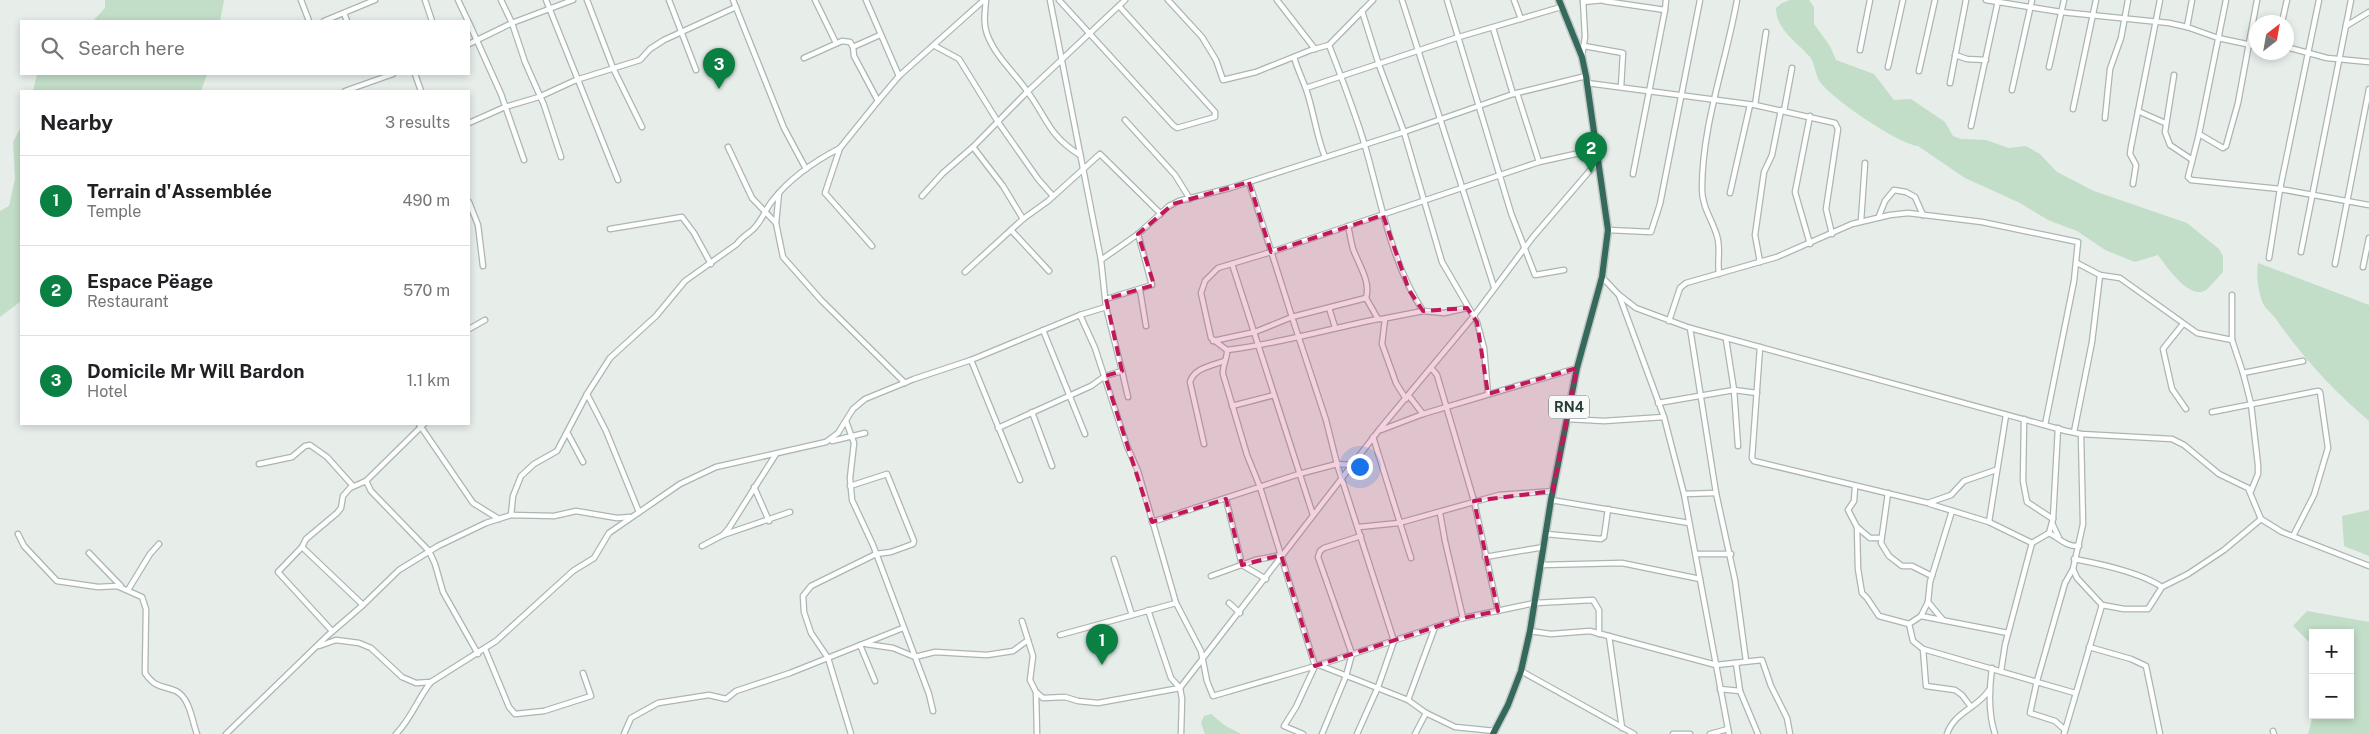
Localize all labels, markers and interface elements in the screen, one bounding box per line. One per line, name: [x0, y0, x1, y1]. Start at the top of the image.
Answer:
north arrow: [2249, 15, 2294, 60]
search box: [20, 20, 470, 75]
icon: search: [38, 34, 66, 62]
text: Search here: [78, 37, 185, 59]
pin: 3: [703, 48, 735, 89]
text: Nearby: [40, 110, 113, 135]
text: 3 results: [385, 113, 450, 132]
pin: 2: [1575, 132, 1607, 173]
text: Terrain d'Assemblée: [87, 180, 272, 202]
text: 1: [53, 191, 59, 210]
text: 490 m: [403, 191, 450, 210]
text: Temple: [87, 202, 141, 221]
text: Espace Pëage: [87, 270, 213, 292]
text: 2: [51, 281, 61, 300]
text: 570 m: [403, 281, 450, 300]
text: Restaurant: [87, 292, 169, 311]
text: Domicile Mr Will Bardon: [87, 360, 305, 382]
text: 3: [51, 371, 61, 390]
text: 1.1 km: [407, 371, 450, 390]
text: Hotel: [87, 382, 128, 401]
road number: RN4: [1549, 396, 1589, 418]
your location: [1347, 454, 1373, 480]
pin: 1: [1086, 624, 1118, 665]
map controls: [2309, 629, 2354, 719]
button: +: [2309, 629, 2354, 674]
button: −: [2309, 674, 2354, 719]

